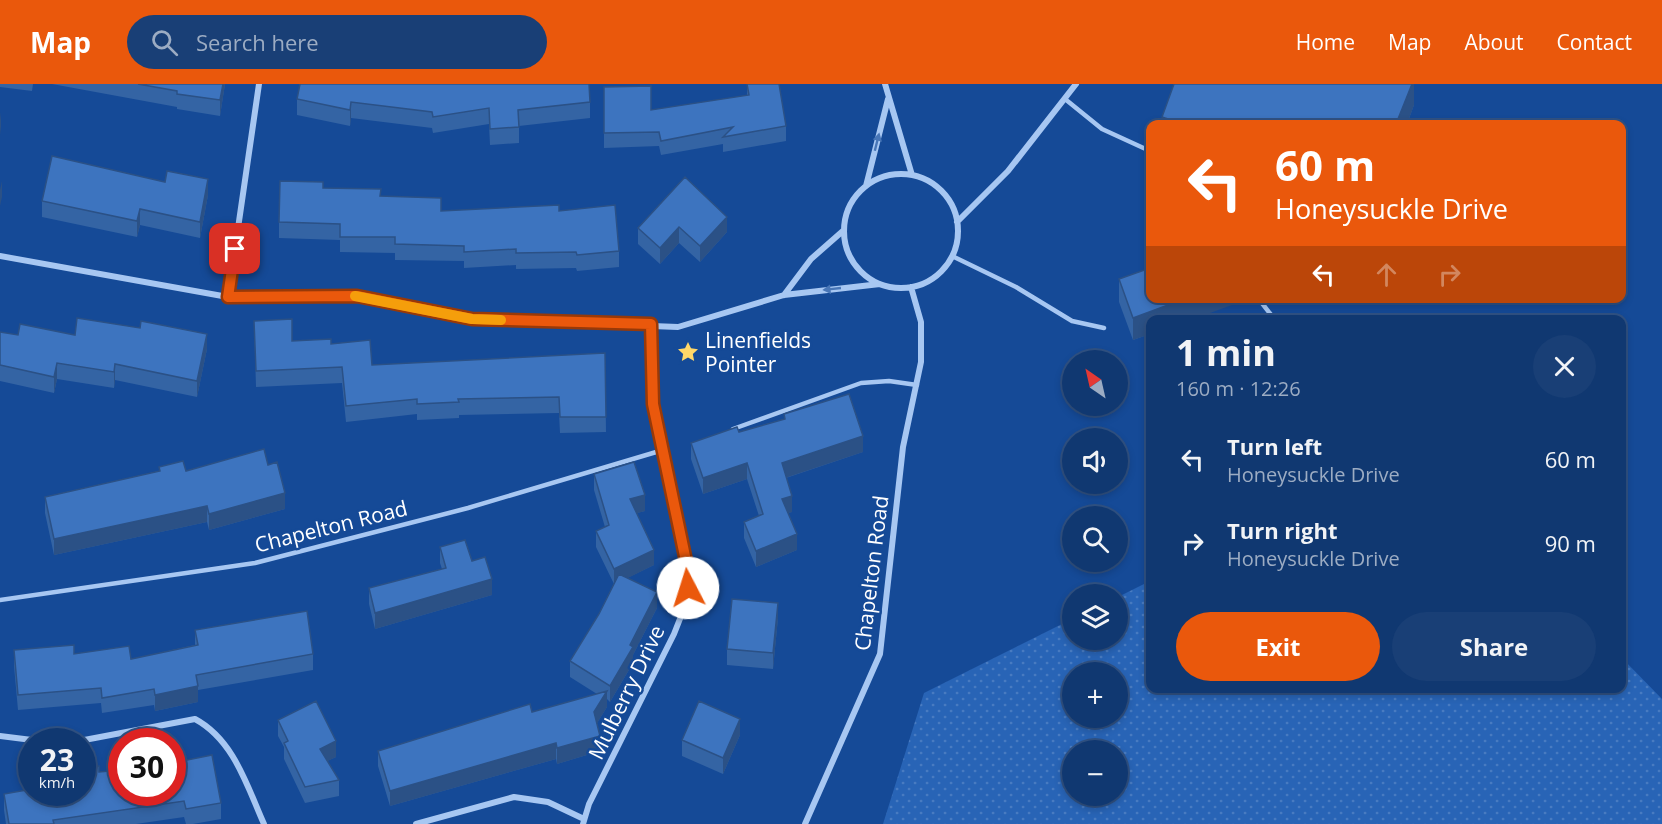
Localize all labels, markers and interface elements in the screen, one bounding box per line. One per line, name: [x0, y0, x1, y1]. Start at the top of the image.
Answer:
search box: [127, 15, 547, 69]
text: Map: [30, 23, 91, 61]
icon: search: [148, 26, 181, 59]
text: Search here: [196, 27, 319, 57]
text: Home: [1296, 28, 1355, 56]
text: Map: [1388, 28, 1431, 56]
text: About: [1464, 28, 1524, 56]
text: Contact: [1557, 28, 1632, 56]
one-way arrow: [873, 133, 882, 151]
text: 60 m: [1275, 136, 1375, 193]
icon: left: [1176, 144, 1254, 222]
text: Honeysuckle Drive: [1275, 190, 1508, 227]
pin: [209, 223, 260, 274]
icon: arrive: [218, 232, 251, 265]
icon: left: [1307, 258, 1340, 291]
icon: ahead: [1370, 258, 1403, 291]
icon: right: [1433, 258, 1466, 291]
one-way arrow: [823, 284, 842, 294]
place label: Linenfields Pointer: [705, 326, 811, 378]
text: 1 min: [1176, 328, 1276, 377]
button: close: [1533, 335, 1596, 398]
place icon: Linenfields Pointer: [676, 340, 700, 364]
north arrow: [1062, 350, 1128, 416]
map controls: [1062, 350, 1128, 806]
text: 160 m · 12:26: [1176, 375, 1301, 402]
button: sound: [1062, 428, 1128, 494]
text: Turn left: [1227, 431, 1322, 461]
icon: left: [1176, 443, 1209, 476]
text: 60 m: [1545, 444, 1596, 474]
text: Honeysuckle Drive: [1227, 461, 1400, 488]
street label: Chapelton Road: [252, 494, 410, 558]
street label: Chapelton Road: [848, 494, 894, 652]
button: search: [1062, 506, 1128, 572]
text: Turn right: [1227, 515, 1338, 545]
icon: right: [1176, 527, 1209, 560]
text: 90 m: [1545, 528, 1596, 558]
text: Honeysuckle Drive: [1227, 545, 1400, 572]
position arrow: [656, 556, 720, 620]
button: layers: [1062, 584, 1128, 650]
button: Exit: [1176, 612, 1380, 681]
button: Share: [1392, 612, 1596, 681]
street label: Mulberry Drive: [581, 620, 671, 764]
button: +: [1062, 662, 1128, 728]
speed limit sign: 30: [108, 728, 186, 806]
text: 23: [40, 739, 74, 780]
button: −: [1062, 740, 1128, 806]
text: km/h: [39, 772, 75, 792]

